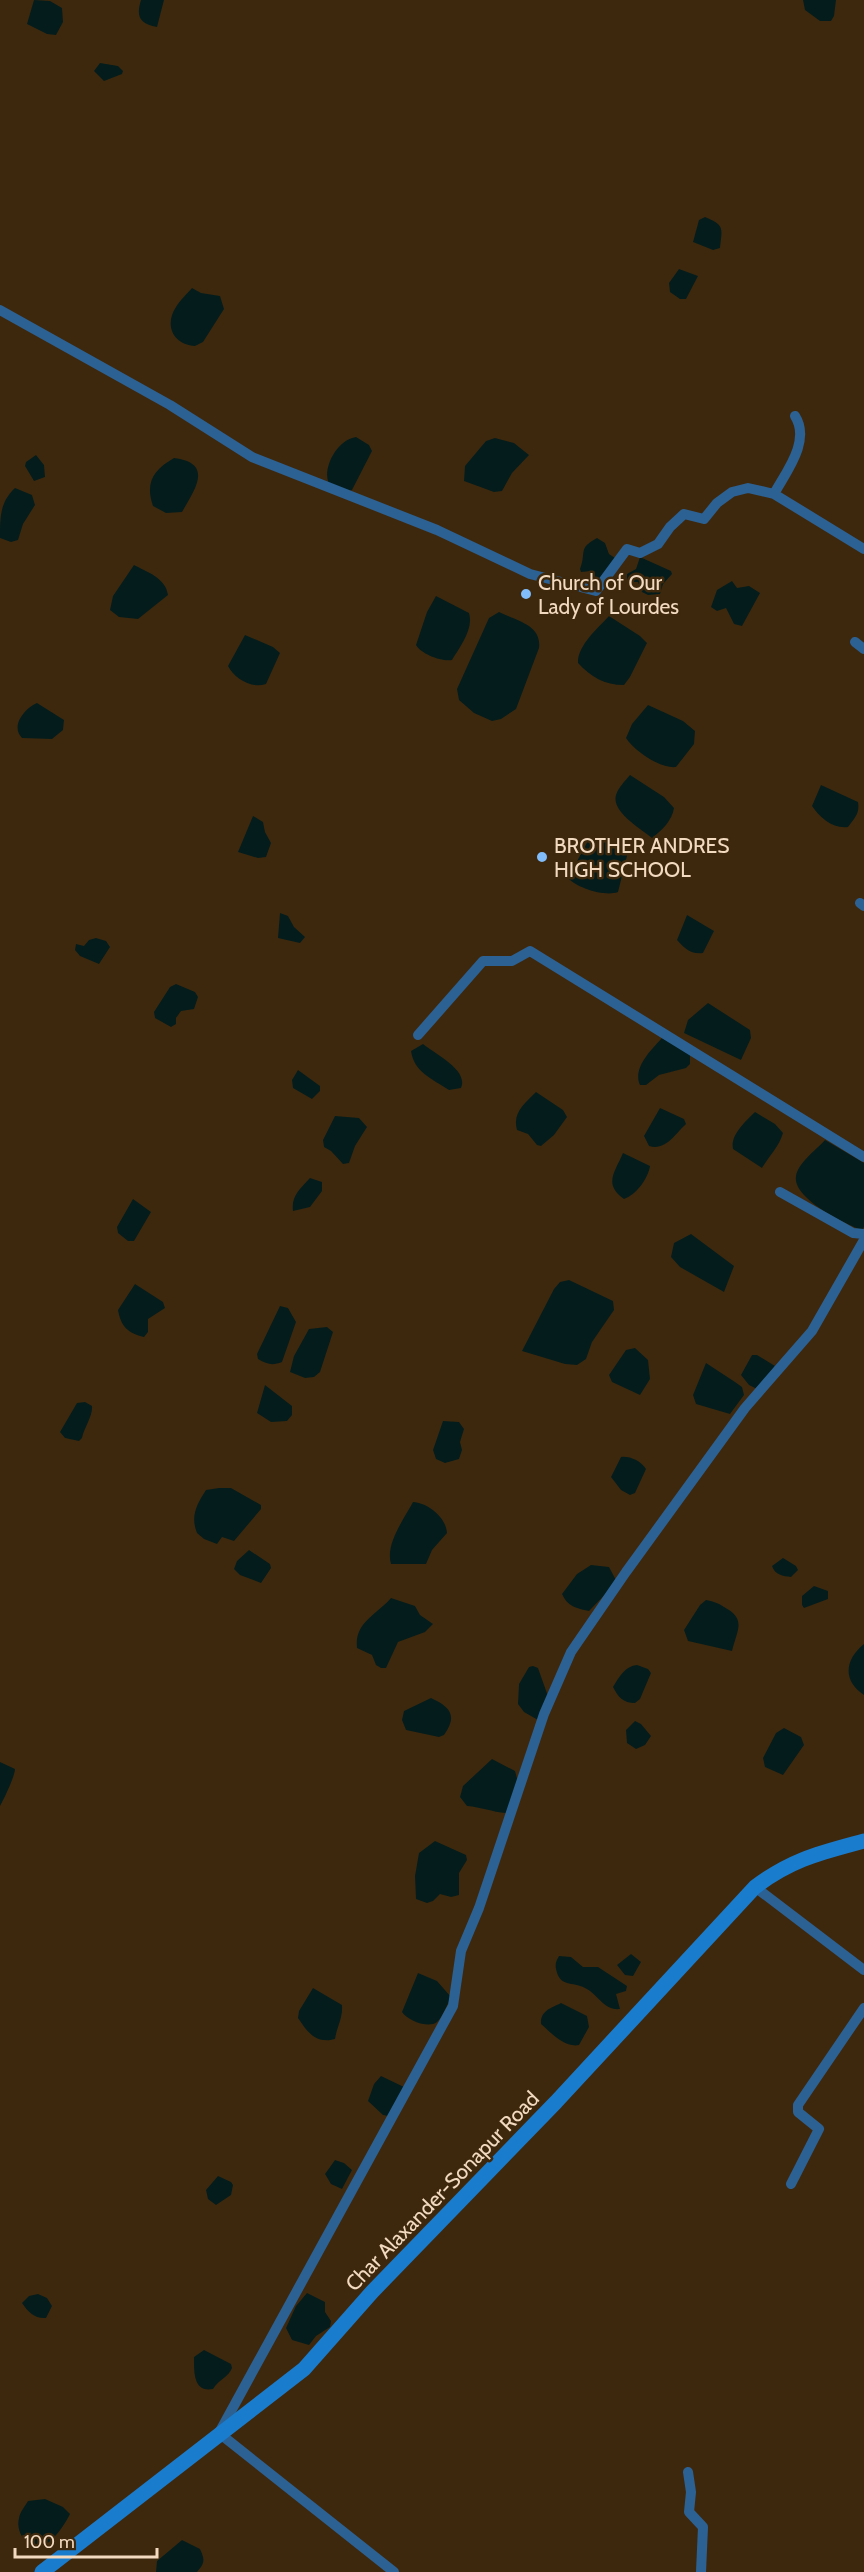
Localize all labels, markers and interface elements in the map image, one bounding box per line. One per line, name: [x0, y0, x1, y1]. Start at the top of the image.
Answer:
place label: Church of Our Lady of Lourdes: [538, 570, 679, 619]
marker: Church of Our Lady of Lourdes: [519, 587, 533, 601]
place label: BROTHER ANDRES HIGH SCHOOL: [554, 833, 729, 882]
marker: BROTHER ANDRES HIGH SCHOOL: [535, 850, 549, 864]
street label: Char Alaxander-Sonapur Road: [340, 2086, 544, 2296]
scale bar: [15, 2521, 158, 2559]
text: 100 m: [24, 2531, 75, 2553]

